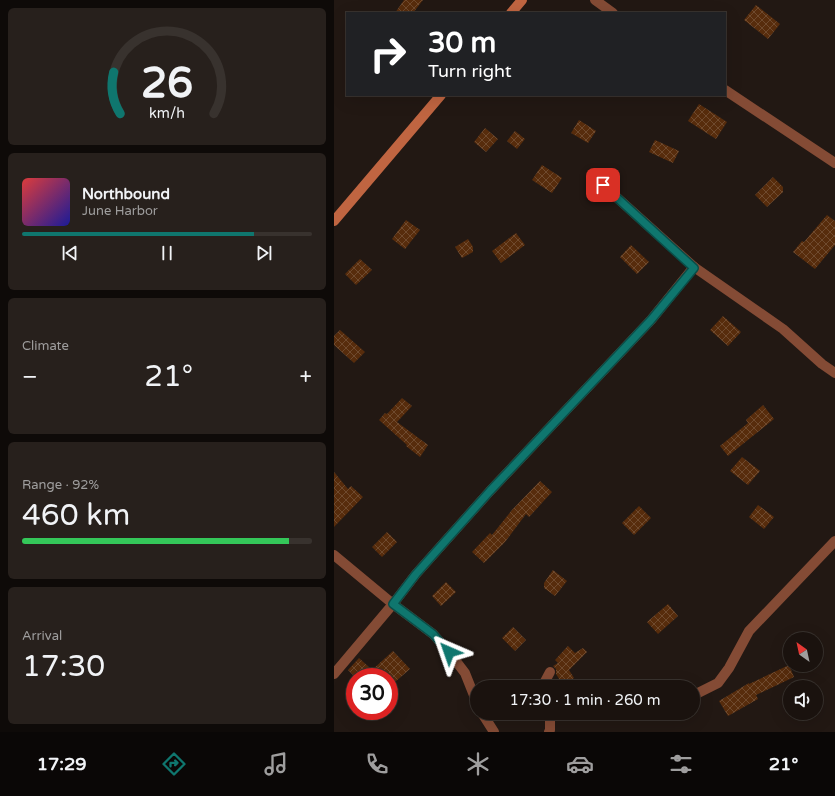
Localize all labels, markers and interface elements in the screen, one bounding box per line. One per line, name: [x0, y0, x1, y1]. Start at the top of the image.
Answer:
text: 30 m: [428, 26, 496, 60]
icon: right: [362, 28, 414, 80]
text: 26: [141, 59, 193, 109]
text: Turn right: [428, 60, 512, 82]
text: km/h: [149, 105, 185, 122]
pin: [586, 168, 620, 202]
icon: arrive: [592, 174, 614, 196]
text: Northbound: [82, 185, 170, 203]
text: June Harbor: [82, 203, 158, 219]
icon: previous: [59, 242, 81, 264]
icon: pause: [156, 242, 178, 264]
icon: next: [253, 242, 275, 264]
text: Climate: [22, 338, 69, 354]
text: 21°: [144, 358, 193, 395]
text: −: [22, 364, 38, 390]
text: +: [300, 364, 312, 390]
text: Range · 92%: [22, 477, 99, 493]
text: 460 km: [22, 497, 130, 534]
text: Arrival: [22, 628, 62, 644]
position arrow: [428, 631, 470, 673]
north arrow: [783, 632, 823, 672]
map controls: [783, 632, 823, 720]
text: 17:30: [22, 648, 105, 685]
speed limit sign: 30: [346, 668, 398, 720]
button: sound: [783, 680, 823, 720]
text: 17:30 · 1 min · 260 m: [510, 691, 660, 709]
icon: directions: [160, 750, 188, 778]
icon: music: [262, 750, 290, 778]
icon: phone: [363, 750, 391, 778]
icon: climate: [464, 750, 492, 778]
icon: car: [566, 750, 594, 778]
icon: filters: [667, 750, 695, 778]
text: 17:29: [37, 753, 87, 775]
text: 21°: [769, 753, 798, 775]

